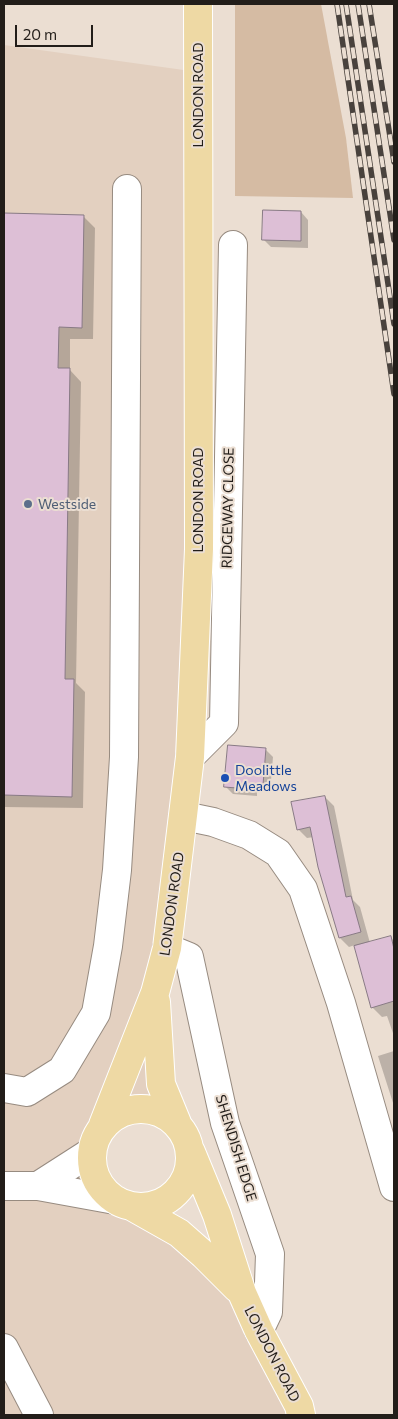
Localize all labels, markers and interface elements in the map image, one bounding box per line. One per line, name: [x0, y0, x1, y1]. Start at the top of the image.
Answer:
scale bar: [18, 15, 95, 47]
text: 20 m: [23, 25, 57, 43]
street label: LONDON ROAD: [190, 43, 206, 147]
street label: RIDGEWAY CLOSE: [219, 447, 237, 569]
street label: LONDON ROAD: [190, 448, 206, 552]
place label: Westside: [38, 496, 96, 512]
marker: Westside: [22, 498, 34, 510]
place label: Doolittle Meadows: [235, 762, 297, 794]
marker: Doolittle Meadows: [219, 772, 231, 784]
street label: LONDON ROAD: [156, 851, 188, 957]
street label: SHENDISH EDGE: [212, 1093, 260, 1203]
street label: LONDON ROAD: [241, 1303, 303, 1405]

